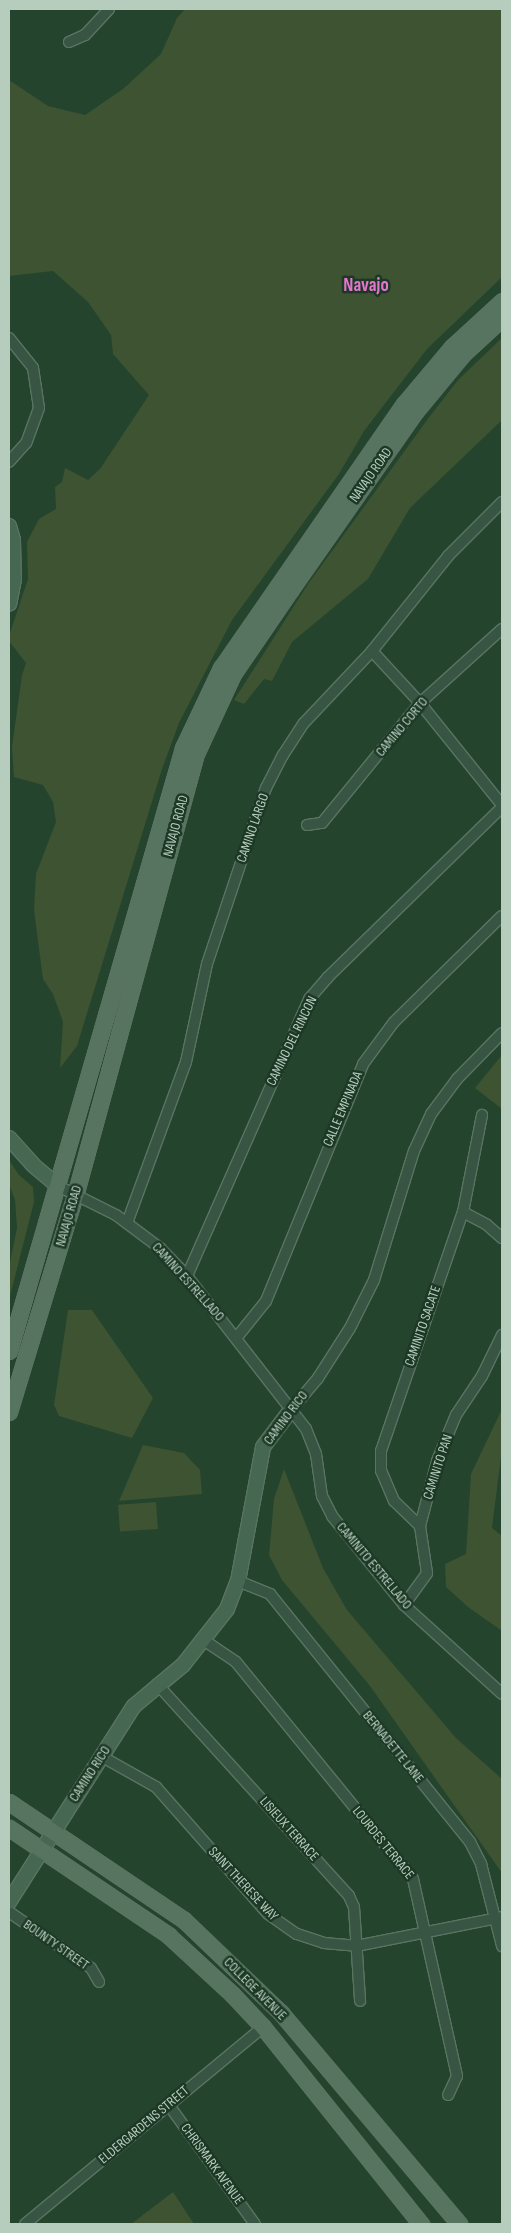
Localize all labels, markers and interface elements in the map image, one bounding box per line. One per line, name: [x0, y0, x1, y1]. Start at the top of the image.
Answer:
district label: Navajo: [343, 275, 389, 297]
street label: NAVAJO ROAD: [346, 444, 396, 506]
street label: CAMINO CORTO: [372, 694, 432, 760]
street label: CAMINO LARGO: [233, 791, 273, 865]
street label: NAVAJO ROAD: [160, 793, 192, 859]
street label: CAMINO DEL RINCON: [263, 994, 321, 1088]
street label: CALLE EMPINADA: [320, 1069, 366, 1149]
street label: NAVAJO ROAD: [52, 1183, 86, 1249]
street label: CAMINO ESTRELLADO: [148, 1239, 228, 1325]
street label: CAMINITO SACATE: [401, 1284, 445, 1368]
street label: CAMINO RICO: [260, 1388, 312, 1448]
street label: CAMINITO PAN: [420, 1432, 456, 1502]
street label: CAMINITO ESTRELLADO: [333, 1519, 415, 1613]
street label: BERNADETTE LANE: [359, 1708, 427, 1786]
street label: CAMINO RICO: [66, 1743, 114, 1805]
street label: LISIEUX TERRACE: [256, 1794, 322, 1864]
street label: LOURDES TERRACE: [349, 1803, 417, 1883]
street label: SAINT THERESE WAY: [205, 1844, 281, 1924]
street label: BOUNTY STREET: [20, 1916, 92, 1974]
street label: COLLEGE AVENUE: [220, 1954, 290, 2024]
street label: ELDERGARDENS STREET: [95, 2082, 193, 2168]
street label: CHRISMARK AVENUE: [177, 2120, 247, 2208]

